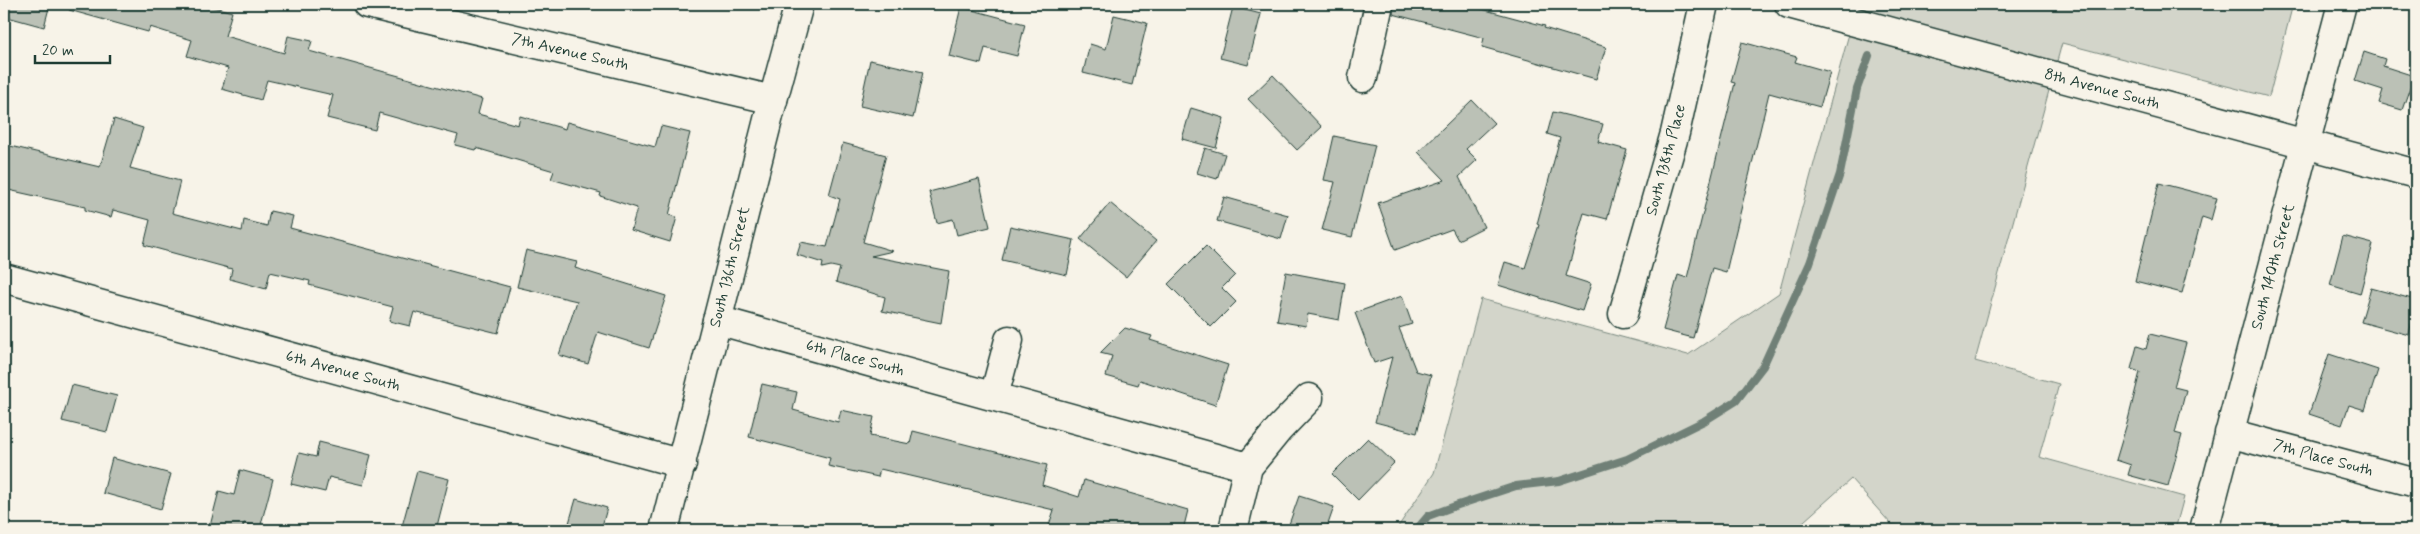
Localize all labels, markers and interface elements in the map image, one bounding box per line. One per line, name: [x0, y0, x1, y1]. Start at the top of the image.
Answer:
street label: 7th Avenue South: [509, 28, 631, 76]
scale bar: [35, 32, 110, 64]
text: 20 m: [42, 41, 74, 61]
street label: 8th Avenue South: [2042, 63, 2162, 115]
street label: South 138th Place: [1641, 102, 1691, 218]
street label: South 140th Street: [2246, 201, 2300, 332]
street label: South 136th Street: [705, 204, 755, 330]
street label: 6th Place South: [803, 335, 907, 381]
street label: 6th Avenue South: [283, 346, 403, 396]
street label: 7th Place South: [2271, 435, 2375, 481]

